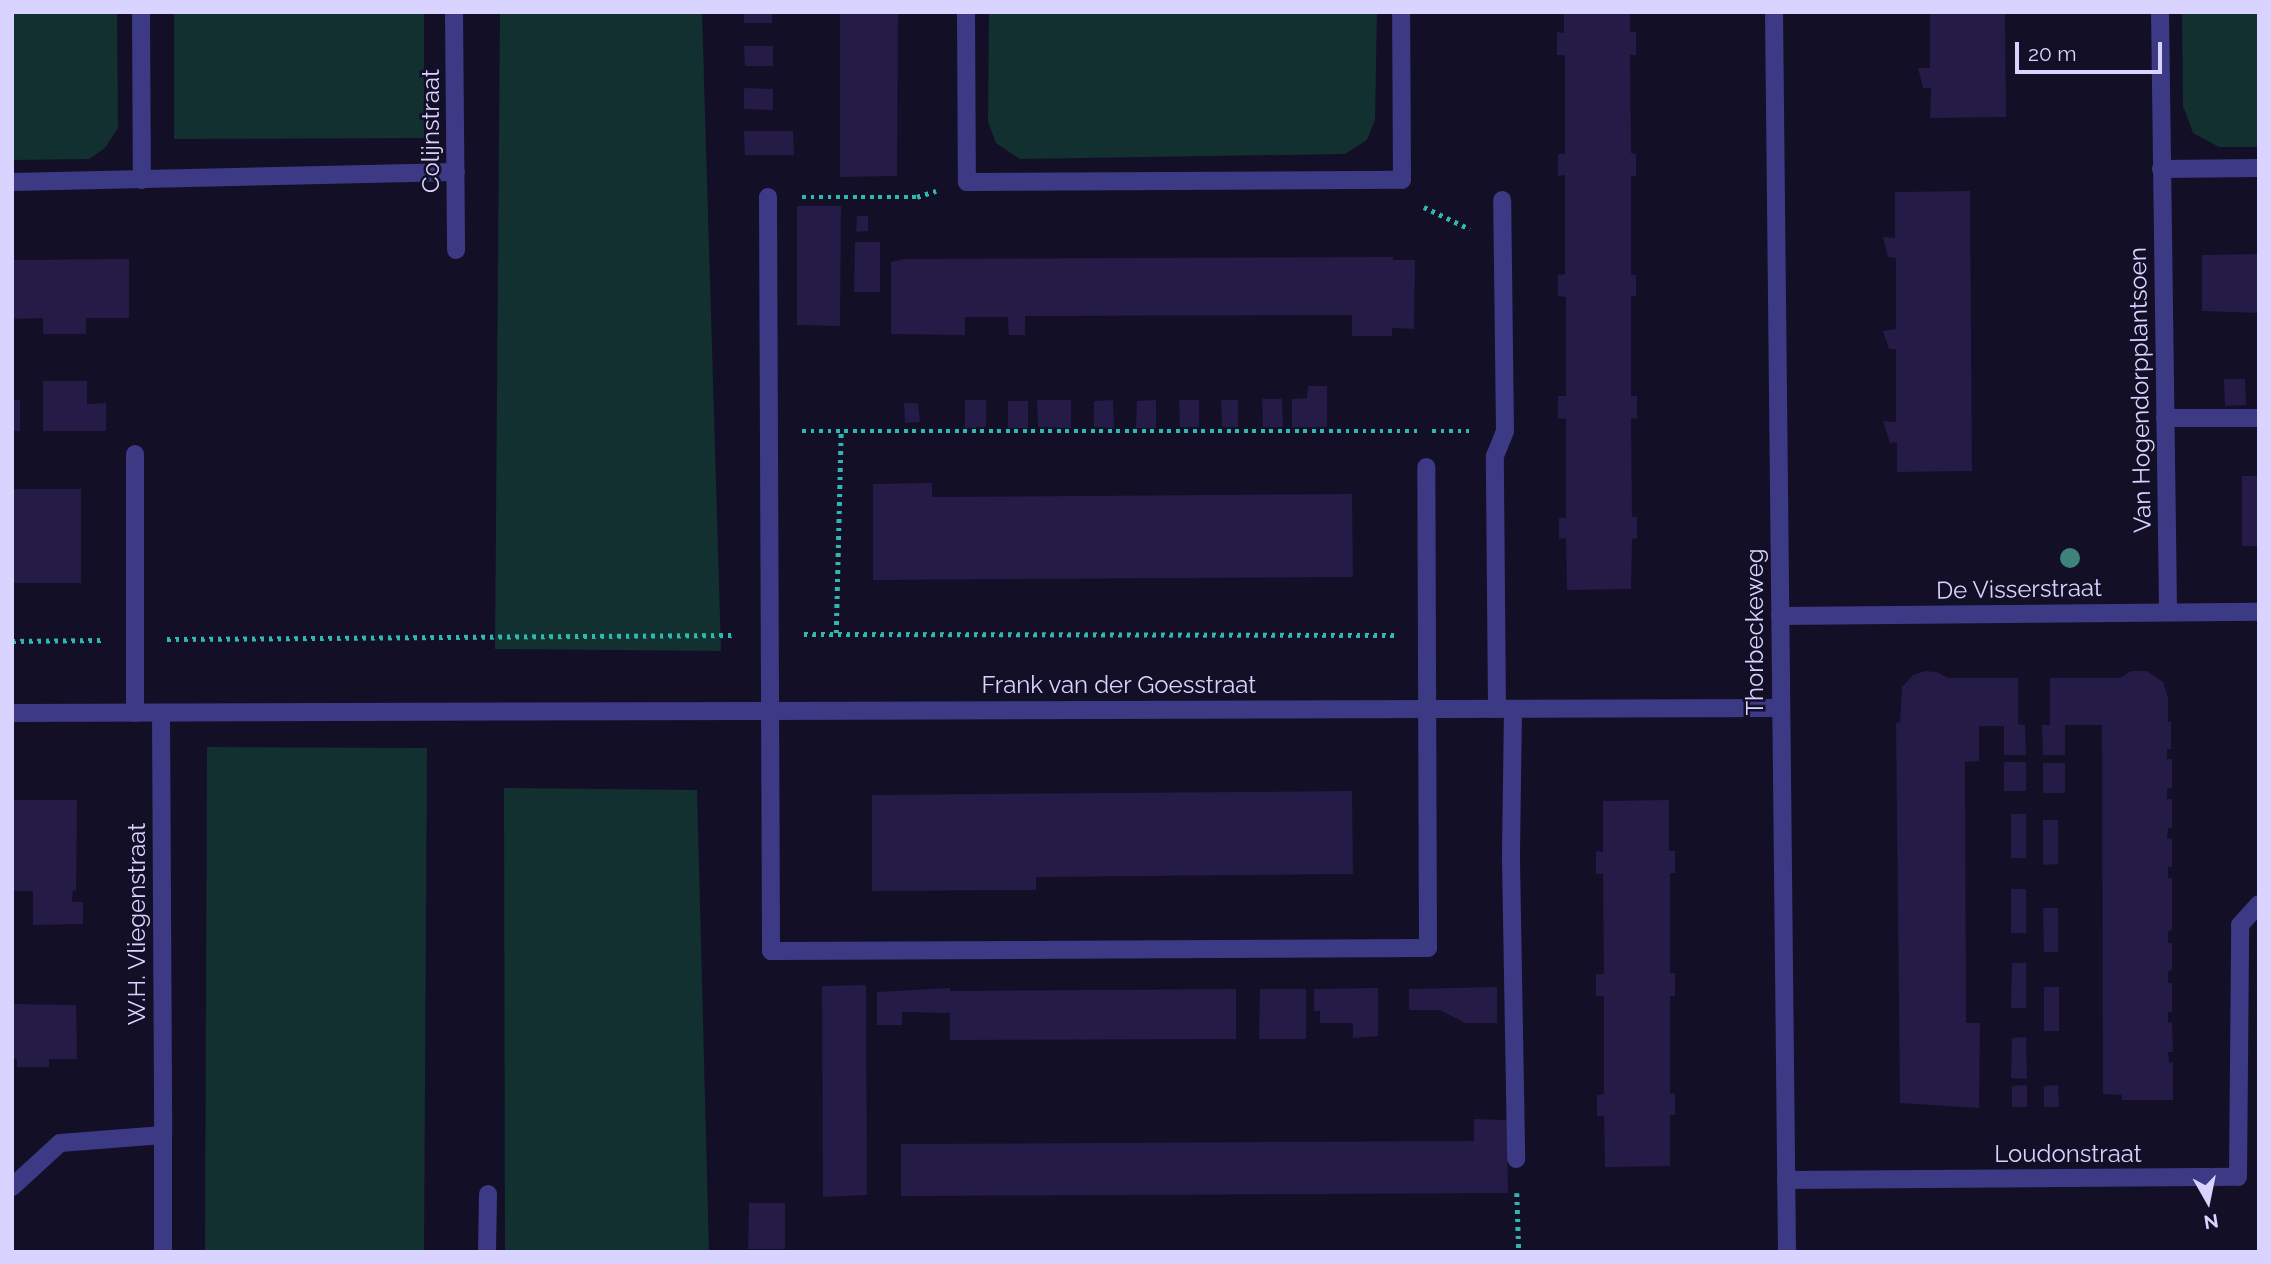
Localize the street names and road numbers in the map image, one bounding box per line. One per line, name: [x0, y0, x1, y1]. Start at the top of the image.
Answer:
street label: Colijnstraat: [417, 69, 445, 193]
street label: Van Hogendorpplantsoen: [2123, 247, 2157, 533]
street label: Thorbeckeweg: [1741, 548, 1769, 716]
street label: De Visserstraat: [1935, 573, 2103, 605]
street label: Frank van der Goesstraat: [981, 671, 1257, 699]
street label: W.H. Vliegenstraat: [123, 822, 151, 1026]
street label: Loudonstraat: [1994, 1140, 2142, 1168]

